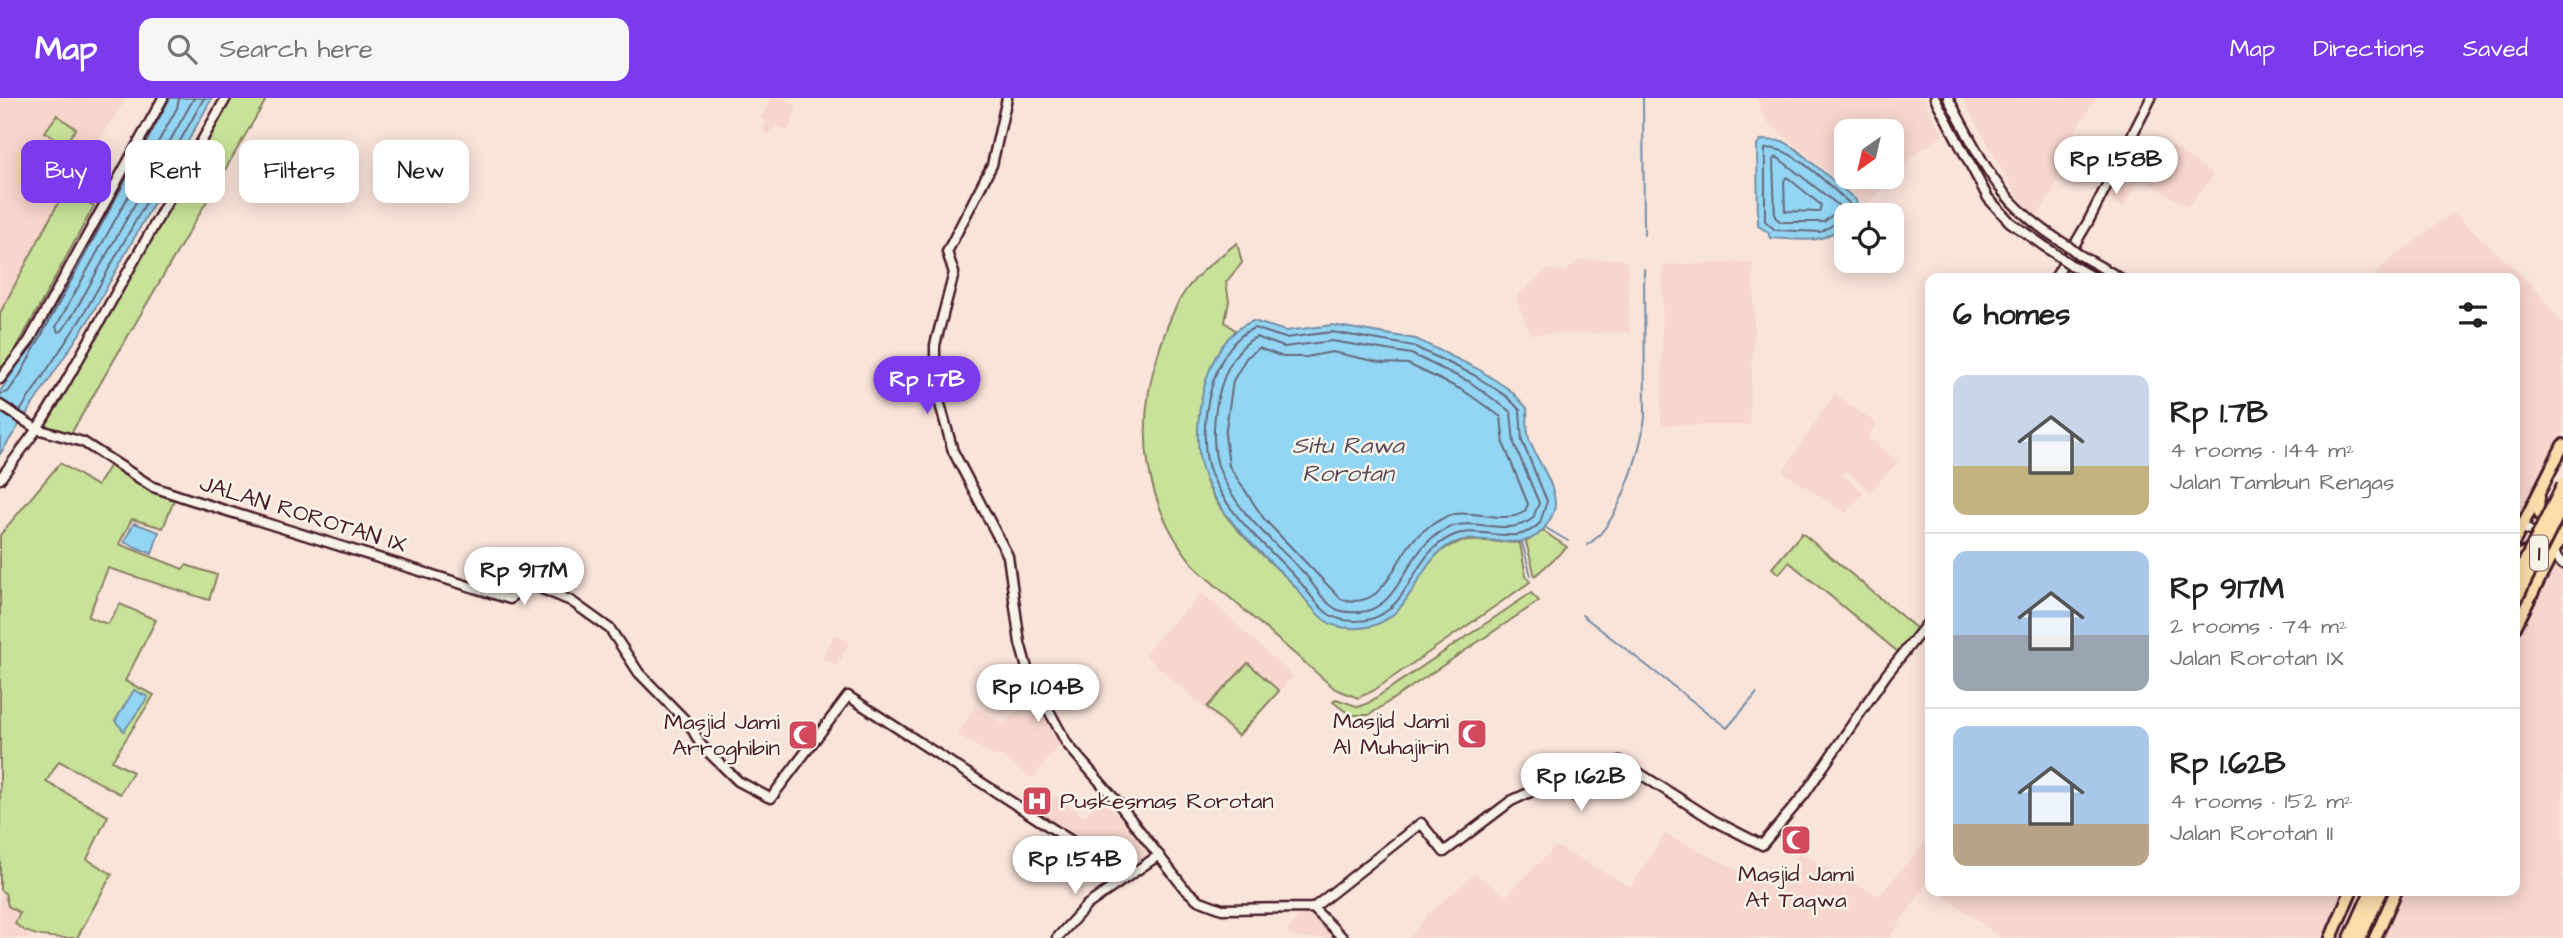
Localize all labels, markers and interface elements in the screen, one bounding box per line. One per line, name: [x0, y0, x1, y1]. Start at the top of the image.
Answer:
search box: [139, 18, 629, 81]
text: Map: [35, 26, 97, 72]
icon: search: [163, 30, 201, 68]
text: Search here: [219, 31, 373, 67]
text: Map: [2230, 32, 2275, 66]
text: Directions: [2313, 32, 2425, 66]
text: Saved: [2463, 32, 2528, 66]
north arrow: [1834, 119, 1904, 189]
map controls: [1834, 119, 1904, 273]
pin: Rp 1.58B: [2044, 136, 2188, 196]
chip: Buy: [21, 140, 111, 203]
chip: Rent: [125, 140, 225, 203]
chip: Filters: [239, 140, 359, 203]
chip: New: [373, 140, 469, 203]
text: Rp 1.58B: [2070, 143, 2162, 175]
button: locate: [1834, 203, 1904, 273]
text: 6 homes: [1953, 294, 2070, 336]
icon: filters: [2454, 296, 2492, 334]
pin: Rp 1.7B: [862, 356, 992, 416]
text: Rp 1.7B: [889, 363, 965, 395]
text: Rp 1.7B: [2170, 392, 2268, 434]
icon: home: [2009, 403, 2093, 487]
water label: Situ Rawa Rorotan: [1292, 429, 1406, 491]
text: 4 rooms · 144 m²: [2170, 434, 2355, 466]
text: Jalan Tambun Rengas: [2170, 466, 2395, 498]
street label: JALAN ROROTAN IX: [196, 467, 411, 561]
road number: 1: [2530, 536, 2548, 570]
pin: Rp 917M: [459, 547, 589, 607]
text: Rp 917M: [480, 554, 568, 586]
text: Rp 917M: [2170, 568, 2284, 610]
icon: home: [2009, 579, 2093, 663]
text: 2 rooms · 74 m²: [2170, 610, 2348, 642]
text: Jalan Rorotan IX: [2170, 642, 2344, 674]
pin: Rp 1.04B: [966, 664, 1110, 724]
text: Rp 1.04B: [992, 671, 1084, 703]
place label: Masjid Jami Al Muhajirin: [1332, 705, 1450, 763]
place label: Masjid Jami Arroghibin: [664, 706, 781, 765]
mosque icon: Masjid Jami Al Muhajirin: [1455, 717, 1489, 751]
mosque icon: Masjid Jami Arroghibin: [786, 718, 820, 752]
text: Rp 1.62B: [2170, 743, 2285, 785]
pin: Rp 1.62B: [1509, 754, 1653, 813]
icon: home: [2009, 754, 2093, 838]
text: Rp 1.62B: [1537, 760, 1625, 792]
hospital icon: Puskesmas Rorotan: [1020, 784, 1054, 818]
place label: Puskesmas Rorotan: [1060, 785, 1274, 817]
text: 4 rooms · 152 m²: [2170, 785, 2353, 817]
text: Jalan Rorotan II: [2170, 817, 2334, 849]
mosque icon: Masjid Jami At Taqwa: [1779, 823, 1813, 857]
pin: Rp 1.54B: [1003, 836, 1147, 896]
text: Rp 1.54B: [1029, 843, 1121, 875]
place label: Masjid Jami At Taqwa: [1738, 858, 1855, 916]

